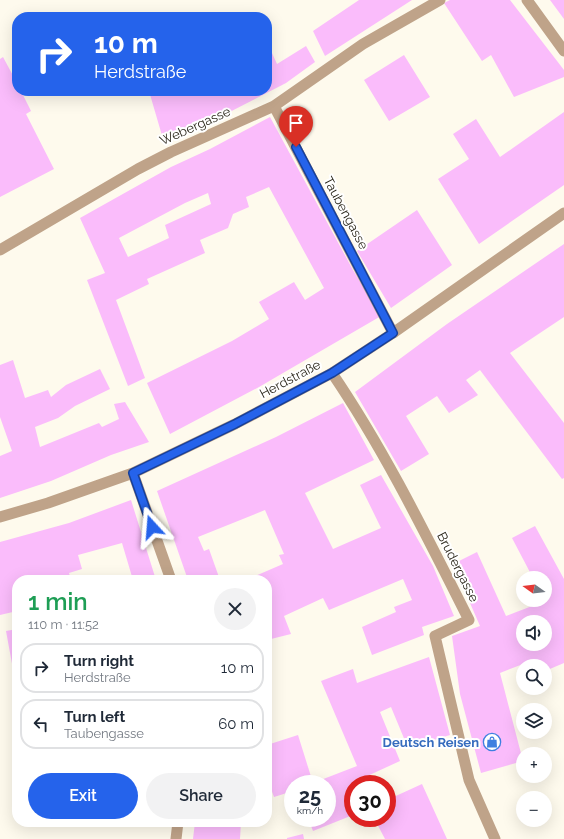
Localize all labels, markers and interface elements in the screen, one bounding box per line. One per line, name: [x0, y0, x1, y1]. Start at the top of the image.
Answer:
text: 10 m: [94, 27, 158, 60]
icon: right: [28, 28, 80, 80]
text: Herdstraße: [94, 61, 186, 82]
street label: Webergasse: [157, 104, 233, 148]
pin: [279, 106, 313, 147]
icon: arrive: [285, 112, 307, 134]
street label: Taubengasse: [321, 174, 372, 252]
street label: Herdstraße: [257, 357, 323, 401]
position arrow: [131, 506, 173, 548]
street label: Brudergasse: [434, 530, 482, 605]
north arrow: [516, 571, 552, 607]
map controls: [516, 571, 552, 827]
text: 1 min: [28, 587, 88, 616]
button: close: [214, 588, 256, 630]
button: sound: [516, 615, 552, 651]
text: 110 m · 11:52: [28, 617, 99, 632]
text: Turn right: [64, 652, 134, 670]
icon: right: [30, 657, 52, 679]
text: 10 m: [221, 659, 254, 677]
button: search: [516, 659, 552, 695]
text: Herdstraße: [64, 670, 131, 685]
button: layers: [516, 703, 552, 739]
text: Turn left: [64, 708, 125, 726]
icon: left: [30, 713, 52, 735]
text: 60 m: [218, 715, 254, 733]
text: Taubengasse: [64, 726, 144, 741]
shop icon: Deutsch Reisen: [482, 732, 502, 752]
place label: Deutsch Reisen: [383, 735, 479, 750]
button: +: [516, 747, 552, 783]
button: Exit: [28, 773, 138, 819]
button: Share: [146, 773, 256, 819]
speed limit sign: 30: [344, 775, 396, 827]
text: 25: [299, 784, 321, 808]
button: −: [516, 791, 552, 827]
text: km/h: [297, 805, 323, 816]

